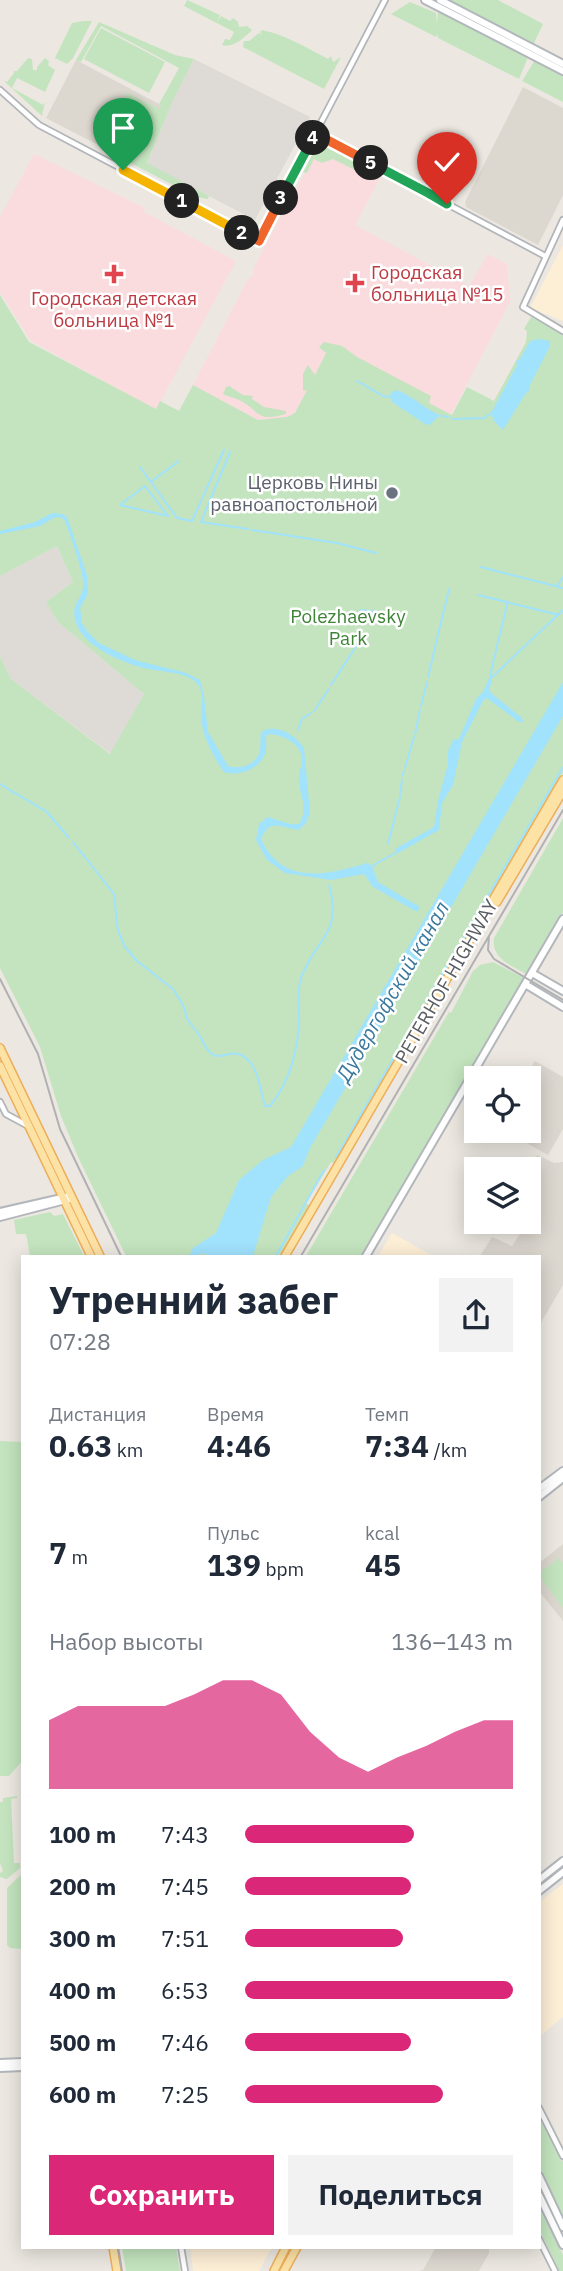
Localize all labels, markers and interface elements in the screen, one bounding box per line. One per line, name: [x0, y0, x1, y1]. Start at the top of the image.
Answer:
pin: [93, 98, 153, 170]
icon: arrive: [104, 109, 142, 147]
pin: 4: [296, 120, 330, 156]
text: 4: [307, 125, 318, 149]
pin: [417, 132, 477, 204]
icon: check: [428, 143, 466, 181]
pin: 5: [354, 146, 388, 180]
text: 5: [365, 150, 376, 174]
pin: 3: [264, 180, 298, 216]
pin: 1: [164, 184, 200, 218]
text: 3: [275, 185, 286, 209]
text: 1: [176, 188, 187, 212]
pin: 2: [224, 216, 260, 250]
text: 2: [236, 220, 247, 244]
place label: Городская больница №15: [371, 260, 504, 306]
marker: Городская детская больница №1: [104, 264, 124, 284]
marker: Городская больница №15: [345, 273, 365, 293]
place label: Городская детская больница №1: [31, 286, 197, 332]
place label: Церковь Нины равноапостольной: [210, 470, 378, 516]
marker: Церковь Нины равноапостольной: [384, 485, 400, 501]
park label: Polezhaevsky Park: [290, 604, 406, 650]
street label: PETERHOF HIGHWAY: [389, 894, 503, 1067]
water label: Дудергофский канал: [328, 896, 455, 1088]
map controls: [464, 1066, 541, 1234]
button: locate: [464, 1066, 541, 1143]
button: layers: [464, 1157, 541, 1234]
text: Утренний забег: [49, 1275, 338, 1324]
button: share: [439, 1278, 513, 1352]
text: 07:28: [49, 1326, 111, 1356]
text: Дистанция: [49, 1402, 146, 1426]
text: Время: [207, 1402, 264, 1426]
text: Темп: [365, 1402, 409, 1426]
text: 0.63: [49, 1426, 112, 1465]
text: 4:46: [207, 1426, 271, 1465]
text: 7:34: [365, 1426, 429, 1465]
text: km: [112, 1438, 143, 1462]
text: /km: [429, 1438, 467, 1462]
text: Пульс: [207, 1521, 260, 1545]
text: kcal: [365, 1521, 400, 1545]
text: 7: [49, 1533, 67, 1572]
text: m: [67, 1545, 88, 1569]
text: 139: [207, 1545, 261, 1584]
text: 45: [365, 1545, 401, 1584]
text: bpm: [261, 1557, 304, 1581]
text: Набор высоты: [49, 1626, 203, 1656]
text: 136–143 m: [391, 1626, 513, 1656]
text: 100 m: [49, 1819, 116, 1849]
text: 7:43: [161, 1819, 209, 1849]
text: 200 m: [49, 1871, 116, 1901]
text: 7:45: [161, 1871, 209, 1901]
text: 300 m: [49, 1923, 116, 1953]
text: 7:51: [161, 1923, 209, 1953]
text: 400 m: [49, 1975, 116, 2005]
text: 6:53: [161, 1975, 209, 2005]
text: 500 m: [49, 2027, 116, 2057]
text: 7:46: [161, 2027, 209, 2057]
text: 600 m: [49, 2079, 116, 2109]
text: 7:25: [161, 2079, 209, 2109]
button: Сохранить: [49, 2155, 274, 2235]
button: Поделиться: [288, 2155, 513, 2235]

